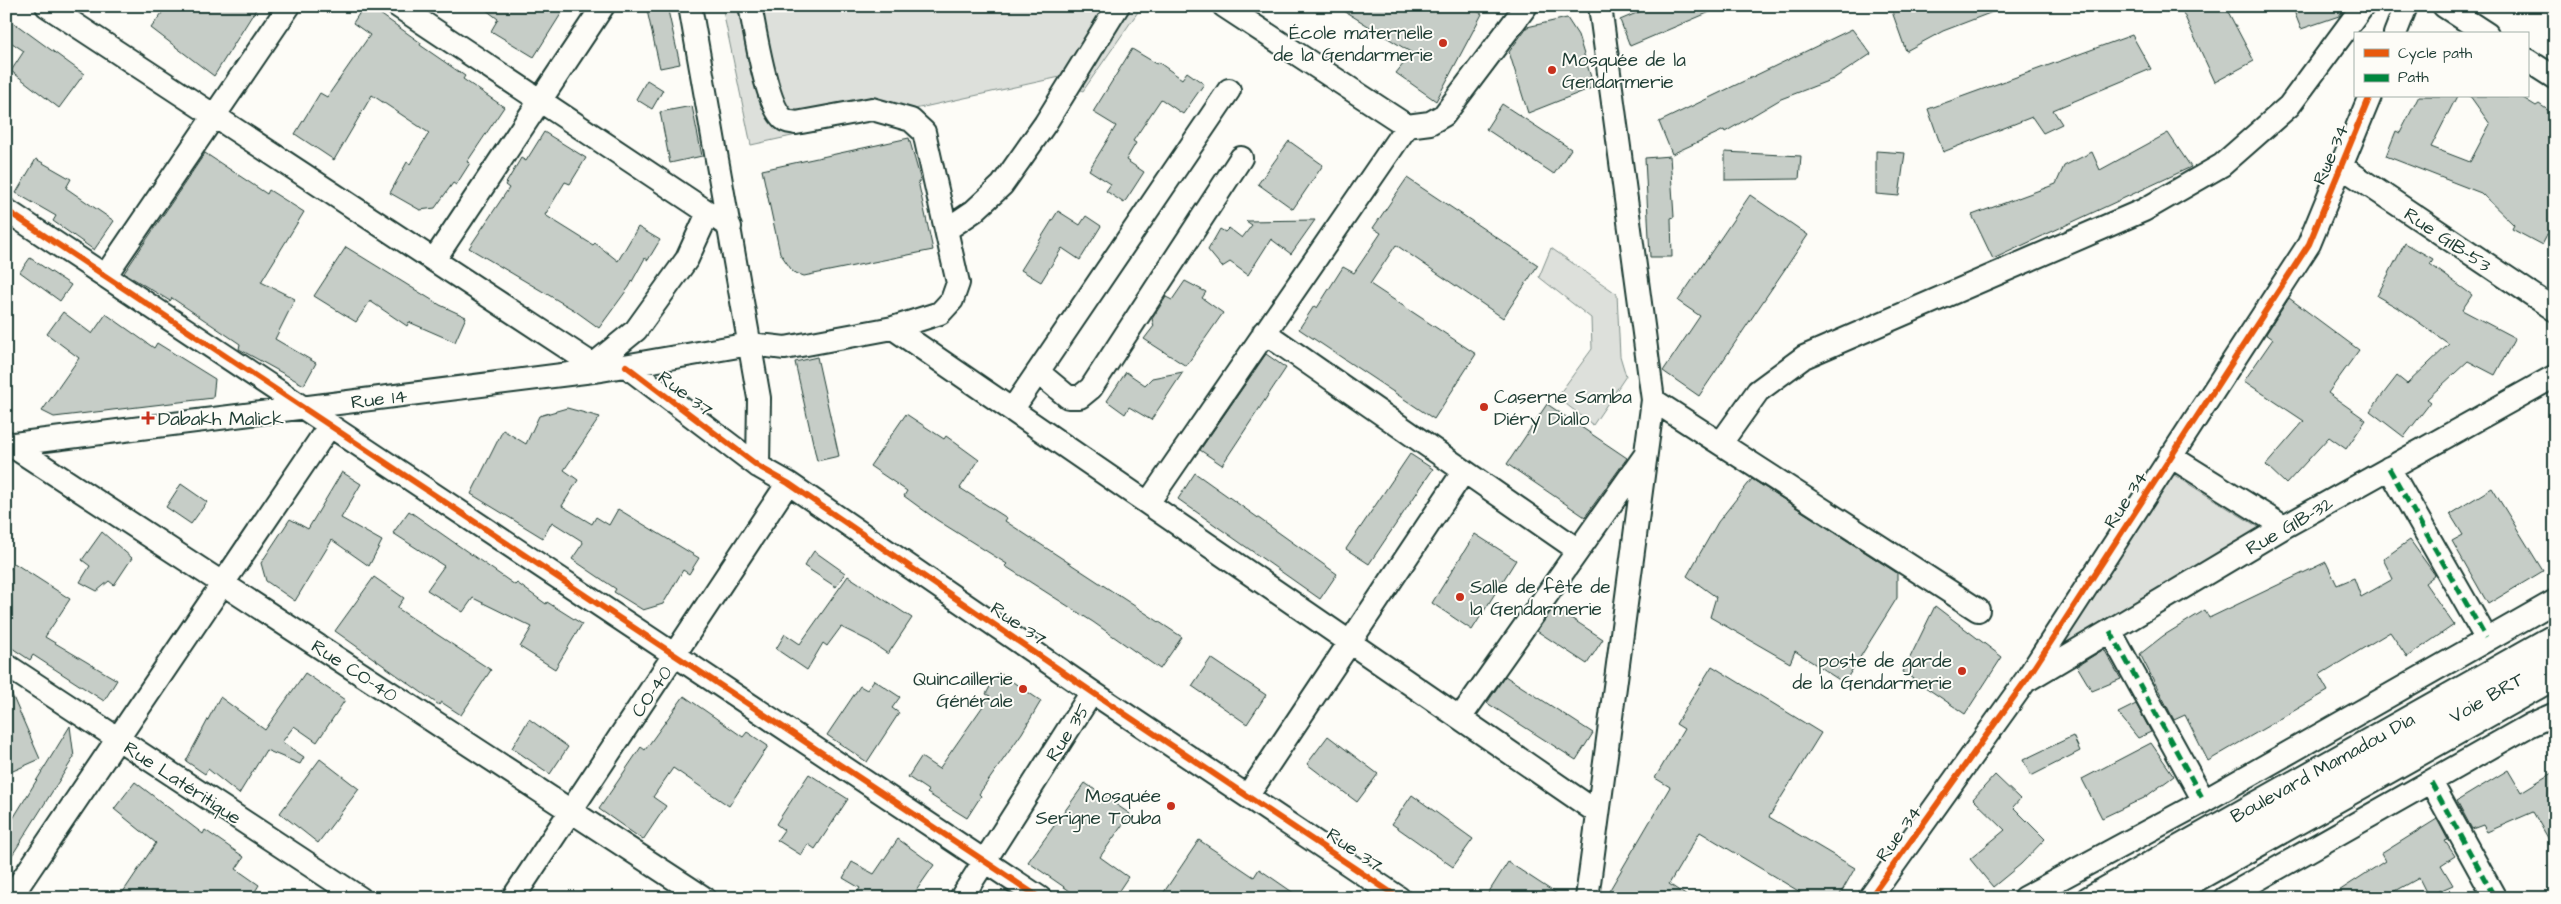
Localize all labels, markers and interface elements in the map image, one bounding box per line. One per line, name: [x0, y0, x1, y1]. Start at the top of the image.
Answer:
place label: École maternelle de la Gendarmerie: [1274, 20, 1433, 69]
legend: [2354, 32, 2528, 98]
marker: École maternelle de la Gendarmerie: [1437, 37, 1449, 49]
text: Cycle path: [2398, 43, 2473, 65]
place label: Mosquée de la Gendarmerie: [1562, 47, 1686, 96]
marker: Mosquée de la Gendarmerie: [1546, 64, 1558, 76]
text: Path: [2398, 67, 2429, 88]
street label: Rue 34: [2307, 120, 2356, 189]
street label: Rue GIB-53: [2398, 201, 2496, 279]
street label: Rue 37: [652, 365, 718, 424]
street label: Rue 14: [350, 383, 409, 416]
place label: Caserne Samba Diéry Diallo: [1494, 384, 1632, 434]
marker: Caserne Samba Diéry Diallo: [1478, 401, 1490, 413]
place label: Dabakh Malick: [158, 406, 284, 433]
marker: Dabakh Malick: [142, 412, 154, 424]
street label: Rue 34: [2098, 466, 2155, 534]
street label: Rue GIB-32: [2241, 490, 2339, 562]
place label: Salle de fête de la Gendarmerie: [1470, 574, 1611, 623]
marker: Salle de fête de la Gendarmerie: [1454, 591, 1466, 603]
street label: Rue 37: [985, 596, 1052, 653]
street label: Rue CO-40: [306, 633, 403, 709]
place label: poste de garde de la Gendarmerie: [1793, 648, 1952, 697]
street label: CO-40: [625, 661, 679, 723]
marker: poste de garde de la Gendarmerie: [1956, 665, 1968, 677]
place label: Quincaillerie Générale: [913, 666, 1013, 715]
street label: Voie BRT: [2444, 666, 2529, 731]
marker: Quincaillerie Générale: [1017, 683, 1029, 695]
street label: Rue 35: [1039, 698, 1097, 767]
street label: Boulevard Mamadou Dia: [2226, 706, 2420, 830]
street label: Rue Latéritique: [118, 735, 246, 831]
place label: Mosquée Serigne Touba: [1035, 783, 1161, 833]
marker: Mosquée Serigne Touba: [1165, 800, 1177, 812]
street label: Rue 34: [1870, 800, 1929, 868]
street label: Rue 37: [1321, 822, 1388, 879]

